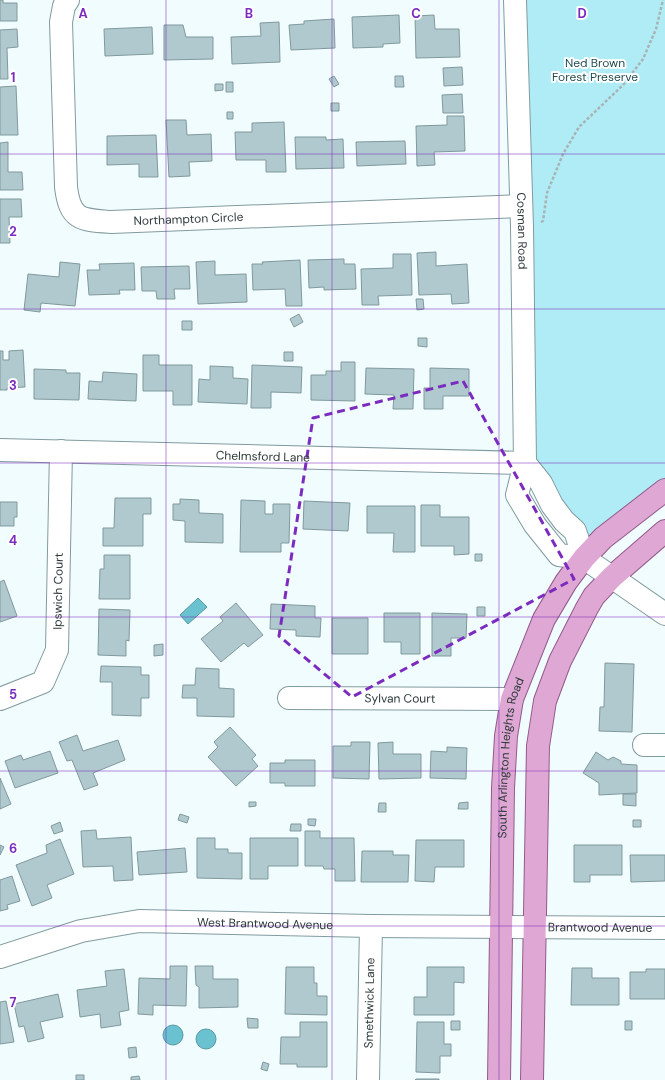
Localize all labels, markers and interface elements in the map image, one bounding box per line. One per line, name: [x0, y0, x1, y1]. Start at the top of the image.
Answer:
text: A: [78, 5, 88, 22]
text: B: [245, 5, 253, 22]
text: C: [411, 5, 421, 22]
text: D: [577, 5, 587, 22]
park label: Ned Brown Forest Preserve: [552, 55, 638, 85]
text: 1: [11, 69, 15, 86]
street label: Cosman Road: [513, 192, 531, 270]
street label: Northampton Circle: [133, 209, 244, 229]
text: 2: [9, 223, 17, 240]
text: 3: [9, 377, 17, 394]
street label: Chelmsford Lane: [216, 447, 310, 466]
text: 4: [9, 532, 17, 549]
street label: Ipswich Court: [49, 552, 67, 630]
street label: South Arlington Heights Road: [494, 675, 528, 838]
text: 5: [9, 686, 17, 703]
street label: Sylvan Court: [365, 690, 436, 707]
text: 6: [9, 840, 17, 857]
street label: West Brantwood Avenue: [197, 914, 333, 933]
street label: Brantwood Avenue: [548, 919, 653, 936]
street label: Smethwick Lane: [361, 957, 378, 1049]
text: 7: [10, 994, 17, 1011]

